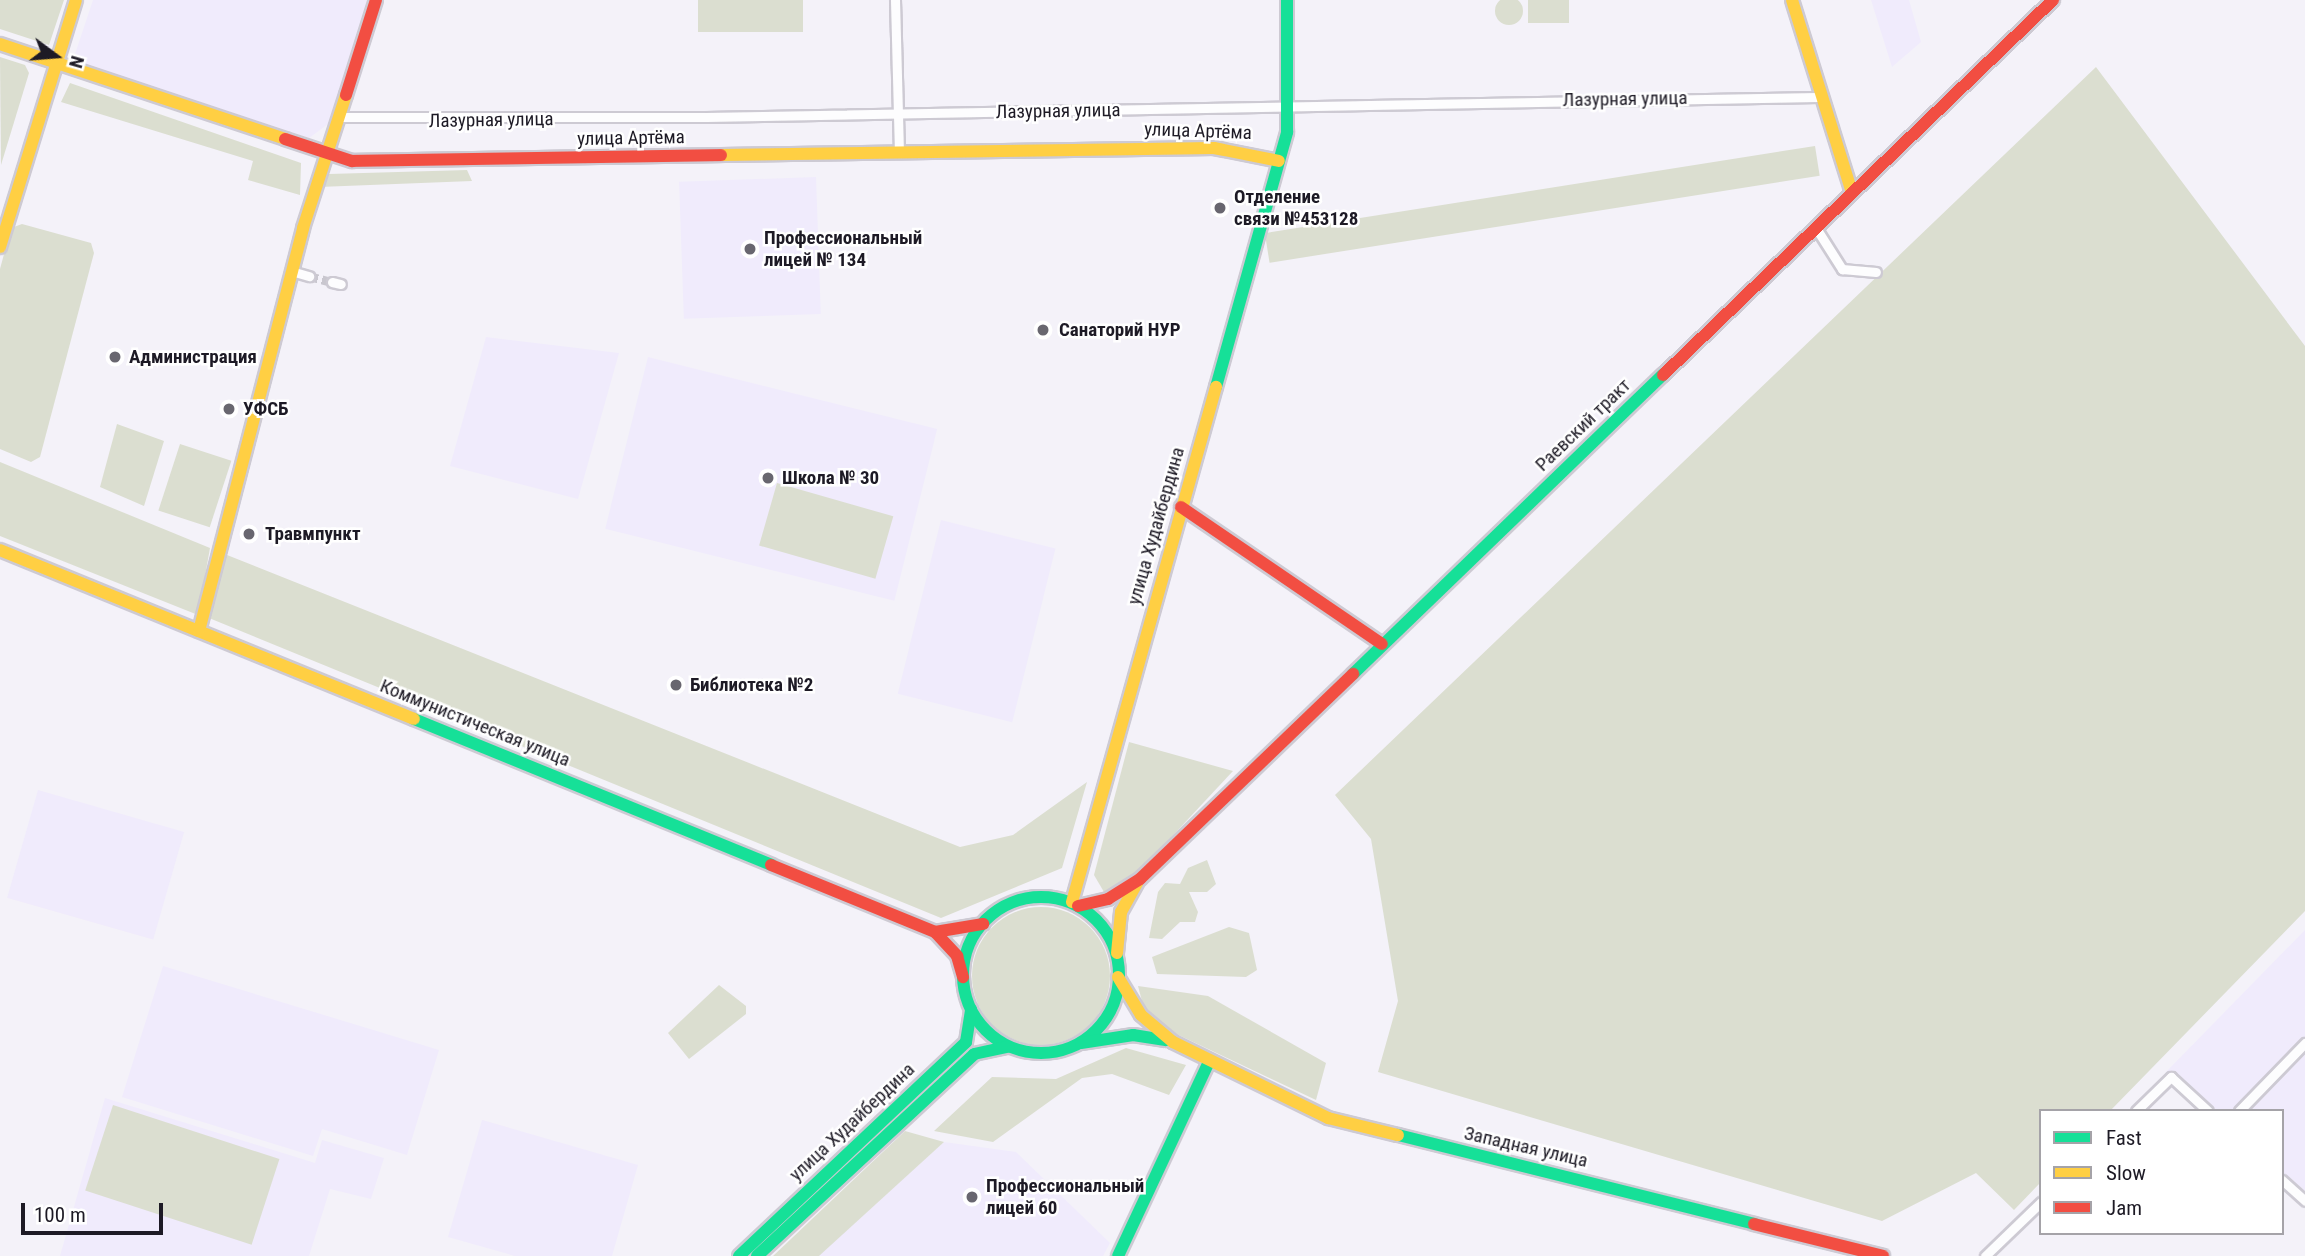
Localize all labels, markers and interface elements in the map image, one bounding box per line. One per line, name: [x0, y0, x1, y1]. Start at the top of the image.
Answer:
north arrow: [21, 21, 91, 91]
text: N: [64, 53, 89, 71]
street label: Лазурная улица: [1562, 87, 1688, 111]
street label: Лазурная улица: [995, 99, 1121, 123]
street label: Лазурная улица: [428, 108, 554, 132]
street label: улица Артёма: [1144, 118, 1252, 144]
street label: улица Артёма: [577, 126, 685, 150]
place label: Отделение связи №453128: [1234, 186, 1358, 230]
marker: Отделение связи №453128: [1212, 200, 1228, 216]
place label: Профессиональный лицей № 134: [764, 227, 922, 271]
marker: Профессиональный лицей № 134: [742, 241, 758, 257]
place label: Санаторий НУР: [1059, 319, 1181, 341]
marker: Санаторий НУР: [1033, 320, 1053, 340]
place label: Администрация: [129, 346, 257, 368]
marker: Администрация: [107, 349, 123, 365]
street label: Раевский тракт: [1531, 374, 1635, 476]
place label: УФСБ: [243, 398, 288, 420]
marker: УФСБ: [221, 401, 237, 417]
street label: улица Худайбердина: [1123, 445, 1189, 607]
place label: Школа № 30: [782, 467, 879, 489]
marker: Школа № 30: [760, 470, 776, 486]
place label: Травмпункт: [265, 523, 361, 545]
marker: Травмпункт: [239, 524, 259, 544]
street label: Коммунистическая улица: [377, 674, 573, 772]
place label: Библиотека №2: [690, 674, 813, 696]
marker: Библиотека №2: [668, 677, 684, 693]
street label: улица Худайбердина: [785, 1058, 919, 1186]
legend: [2039, 1109, 2284, 1235]
street label: Западная улица: [1462, 1122, 1590, 1172]
text: Fast: [2106, 1126, 2142, 1150]
text: Slow: [2106, 1161, 2146, 1185]
place label: Профессиональный лицей 60: [986, 1175, 1144, 1219]
marker: Профессиональный лицей 60: [964, 1189, 980, 1205]
scale bar: [24, 1190, 166, 1234]
text: Jam: [2106, 1196, 2142, 1220]
text: 100 m: [34, 1203, 86, 1227]

